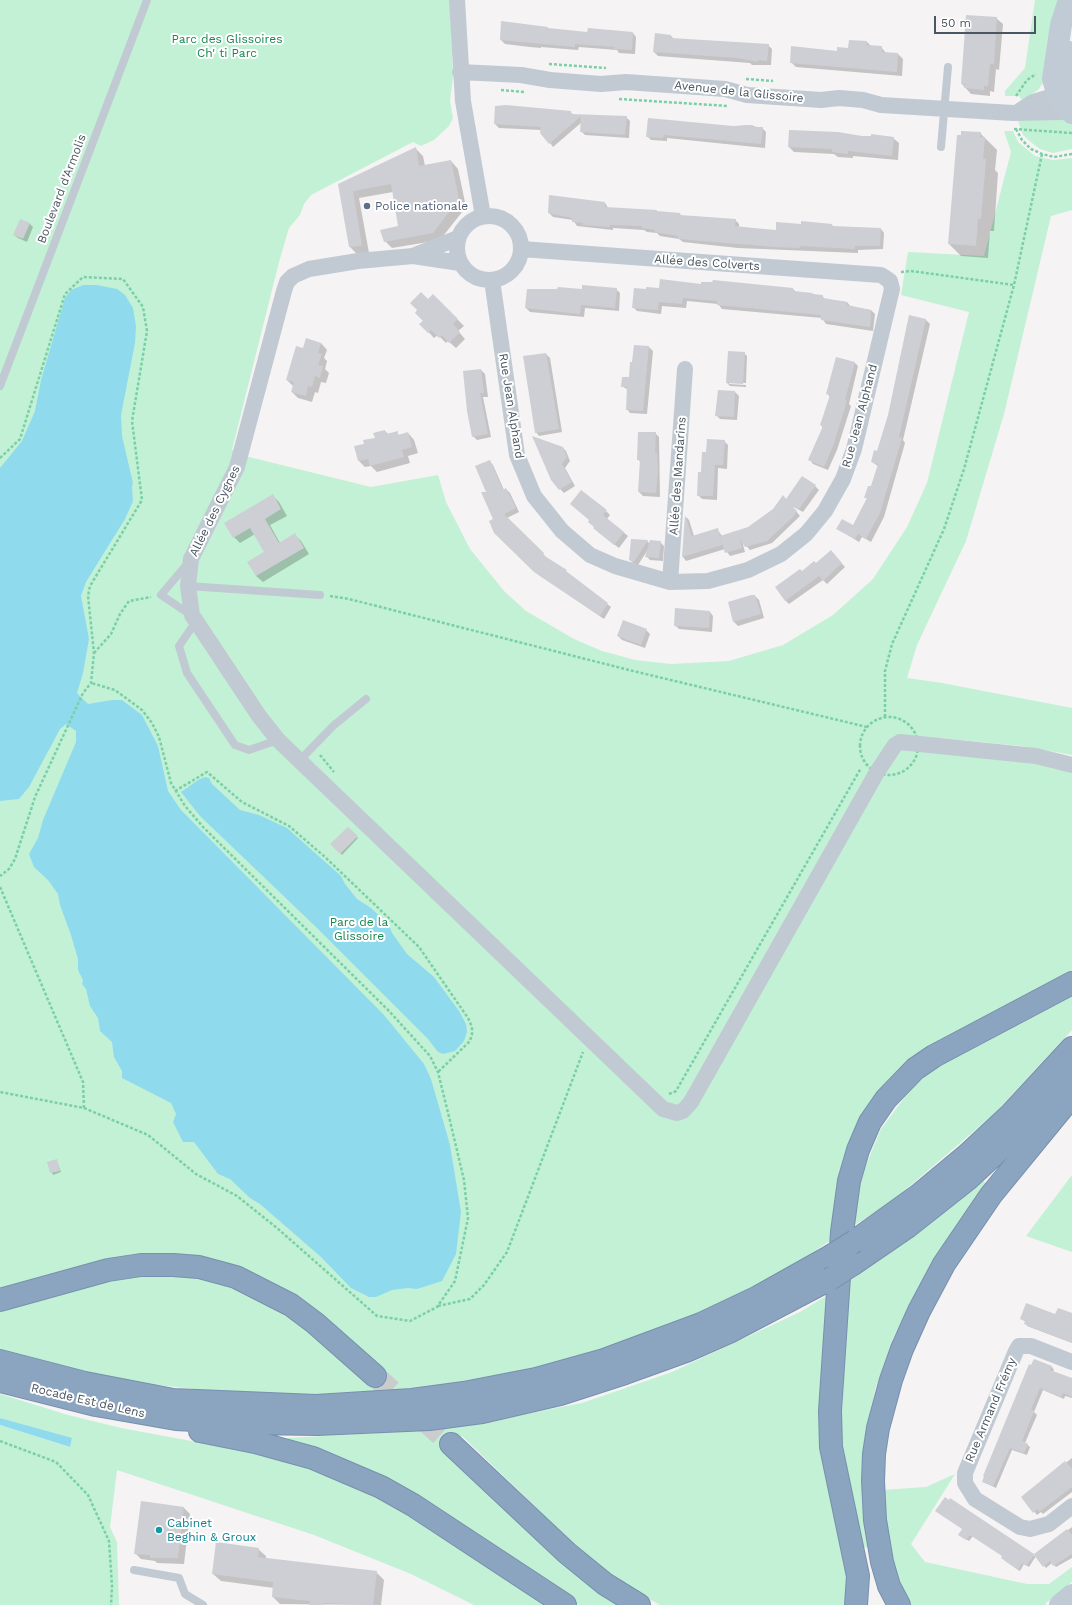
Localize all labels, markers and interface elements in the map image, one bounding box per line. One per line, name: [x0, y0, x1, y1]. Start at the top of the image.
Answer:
scale bar: [936, 8, 1038, 34]
text: 50 m: [941, 16, 971, 30]
park label: Parc des Glissoires Ch' ti Parc: [171, 32, 283, 60]
street label: Avenue de la Glissoire: [674, 78, 804, 106]
street label: Boulevard d'Armolis: [35, 132, 89, 246]
place label: Police nationale: [375, 199, 468, 213]
marker: Police nationale: [362, 201, 372, 211]
street label: Allée des Colverts: [654, 252, 760, 274]
street label: Rue Jean Alphand: [496, 352, 526, 460]
street label: Rue Jean Alphand: [839, 363, 881, 469]
street label: Allée des Mandarins: [667, 416, 689, 536]
street label: Allée des Cygnes: [187, 463, 243, 559]
park label: Parc de la Glissoire: [330, 915, 388, 943]
street label: Rue Armand Frémy: [962, 1356, 1020, 1464]
street label: Rocade Est de Lens: [30, 1381, 146, 1421]
place label: Cabinet Beghin & Groux: [167, 1516, 256, 1544]
marker: Cabinet Beghin & Groux: [154, 1525, 164, 1535]

